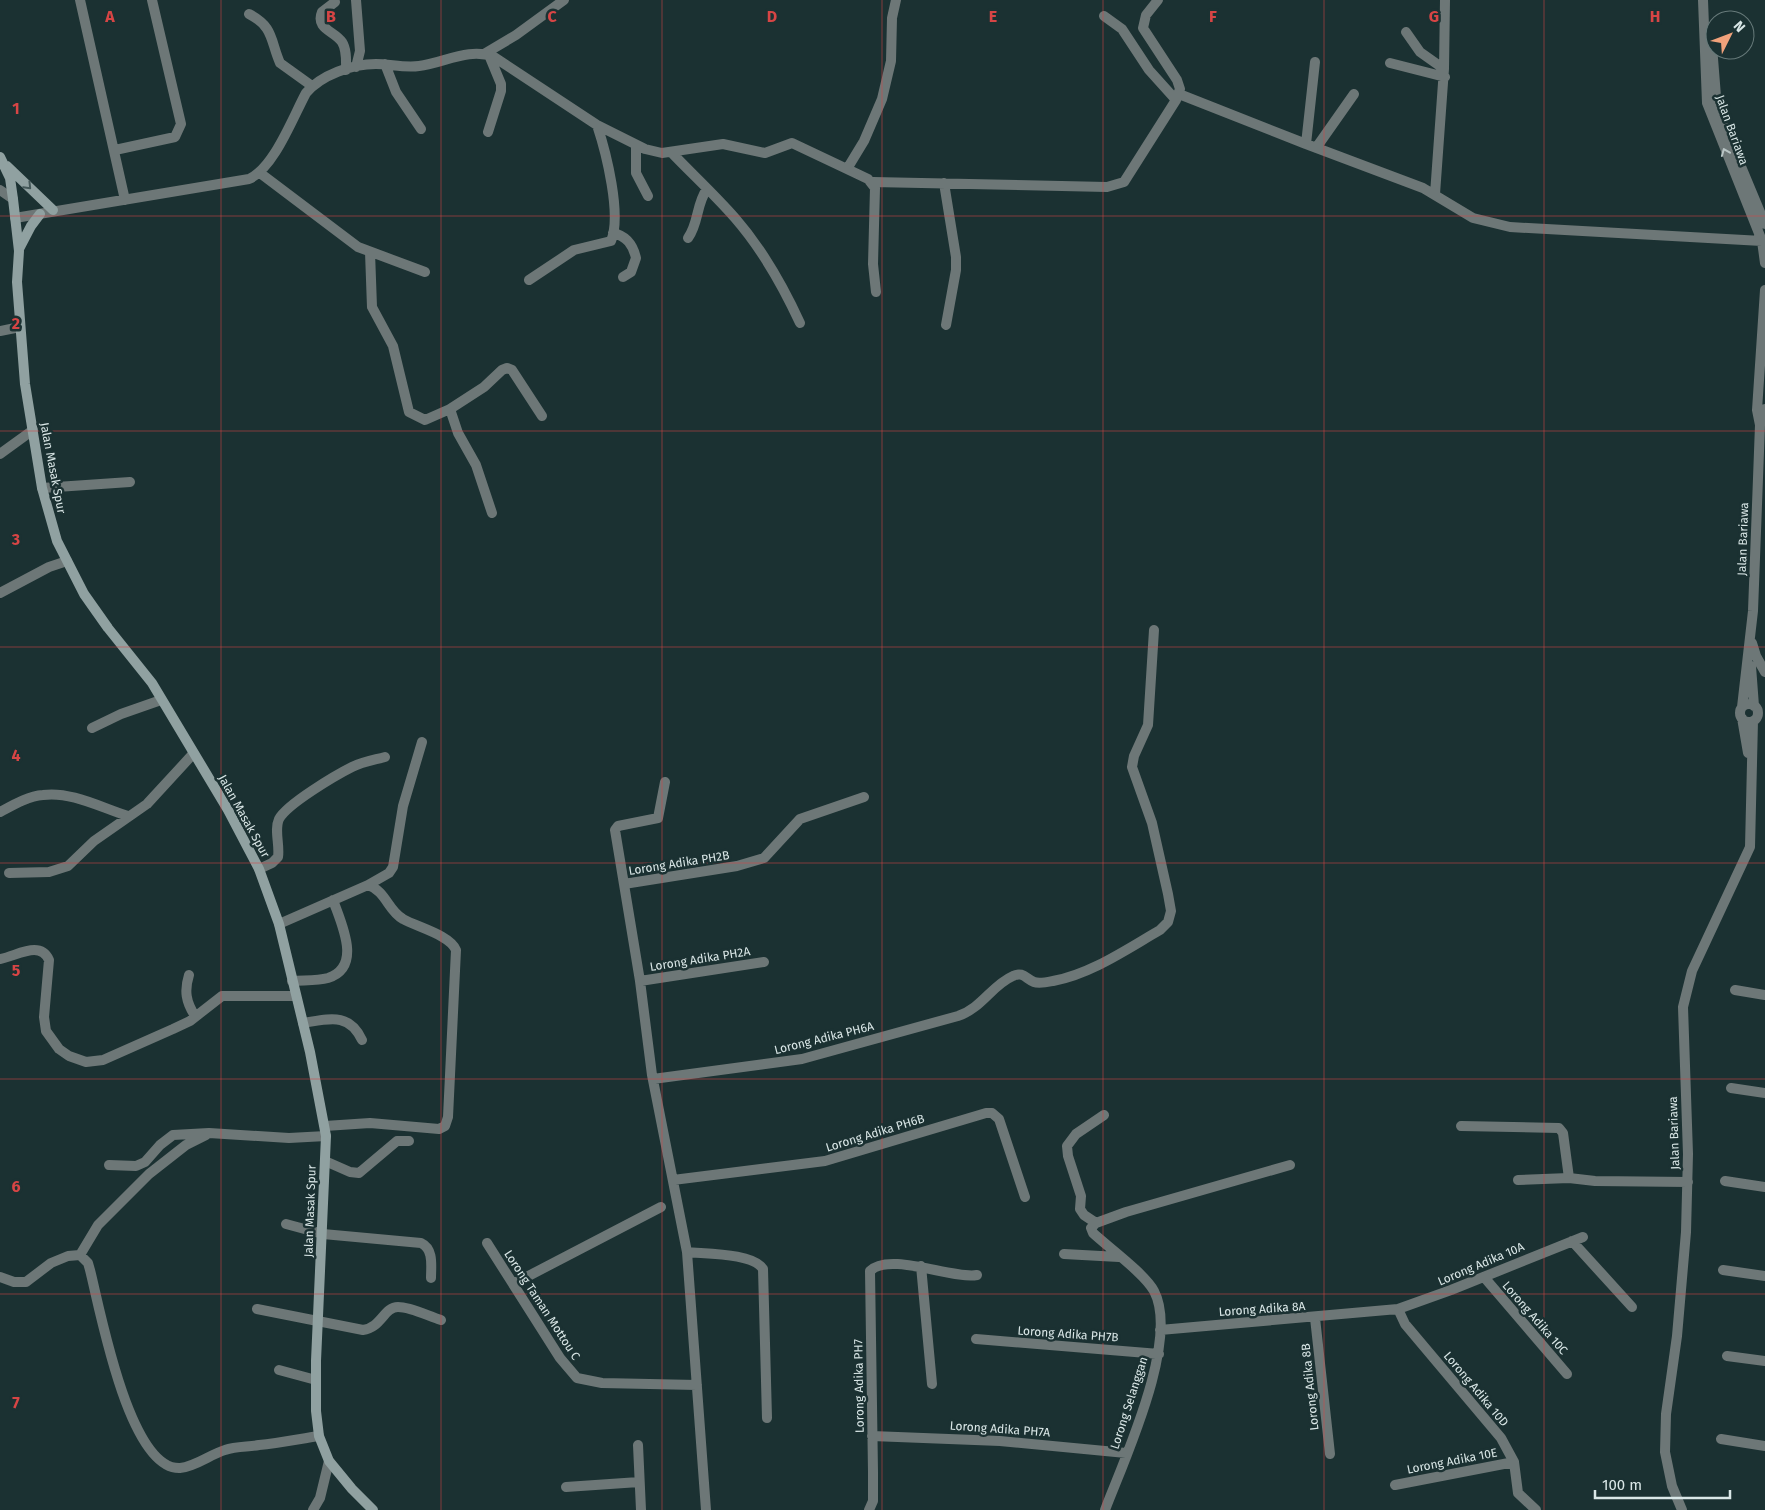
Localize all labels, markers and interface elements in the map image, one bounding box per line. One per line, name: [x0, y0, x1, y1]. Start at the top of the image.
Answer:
text: A: [104, 7, 115, 26]
text: B: [326, 7, 336, 26]
text: C: [547, 7, 557, 26]
text: D: [767, 7, 777, 26]
text: E: [989, 7, 997, 26]
text: F: [1209, 7, 1217, 26]
text: G: [1429, 7, 1439, 26]
text: H: [1650, 7, 1660, 26]
north arrow: [1705, 10, 1755, 60]
text: N: [1730, 17, 1749, 36]
street label: Jalan Bariawa: [1713, 93, 1751, 167]
text: 1: [12, 99, 20, 118]
one-way arrow: [1721, 148, 1731, 156]
one-way arrow: [22, 180, 31, 189]
text: 2: [12, 314, 20, 333]
street label: Jalan Masak Spur: [37, 421, 69, 515]
street label: Jalan Bariawa: [1735, 502, 1751, 576]
text: 3: [11, 530, 20, 549]
text: 4: [11, 746, 21, 765]
street label: Jalan Masak Spur: [215, 772, 273, 860]
street label: Lorong Adika PH2B: [628, 848, 730, 878]
street label: Lorong Adika PH2A: [649, 944, 751, 974]
text: 5: [12, 961, 21, 980]
street label: Lorong Adika PH6A: [773, 1019, 875, 1057]
street label: Jalan Bariawa: [1666, 1096, 1682, 1170]
street label: Lorong Adika PH6B: [824, 1111, 926, 1155]
street label: Jalan Masak Spur: [301, 1164, 319, 1258]
text: 6: [11, 1177, 21, 1196]
street label: Lorong Adika 10A: [1436, 1239, 1526, 1288]
street label: Lorong Taman Mottou C: [501, 1247, 583, 1363]
street label: Lorong Adika 10C: [1499, 1279, 1571, 1358]
street label: Lorong Adika 8A: [1218, 1299, 1306, 1319]
street label: Lorong Adika PH7B: [1017, 1323, 1119, 1345]
street label: Lorong Adika PH7: [851, 1339, 867, 1433]
street label: Lorong Adika 8B: [1298, 1343, 1322, 1431]
street label: Lorong Adika 10D: [1441, 1349, 1511, 1429]
street label: Lorong Selanggan: [1107, 1355, 1151, 1451]
text: 7: [12, 1393, 20, 1412]
street label: Lorong Adika PH7A: [949, 1419, 1051, 1439]
street label: Lorong Adika 10E: [1406, 1445, 1498, 1477]
scale bar: [1595, 1468, 1730, 1500]
text: 100 m: [1602, 1476, 1642, 1494]

